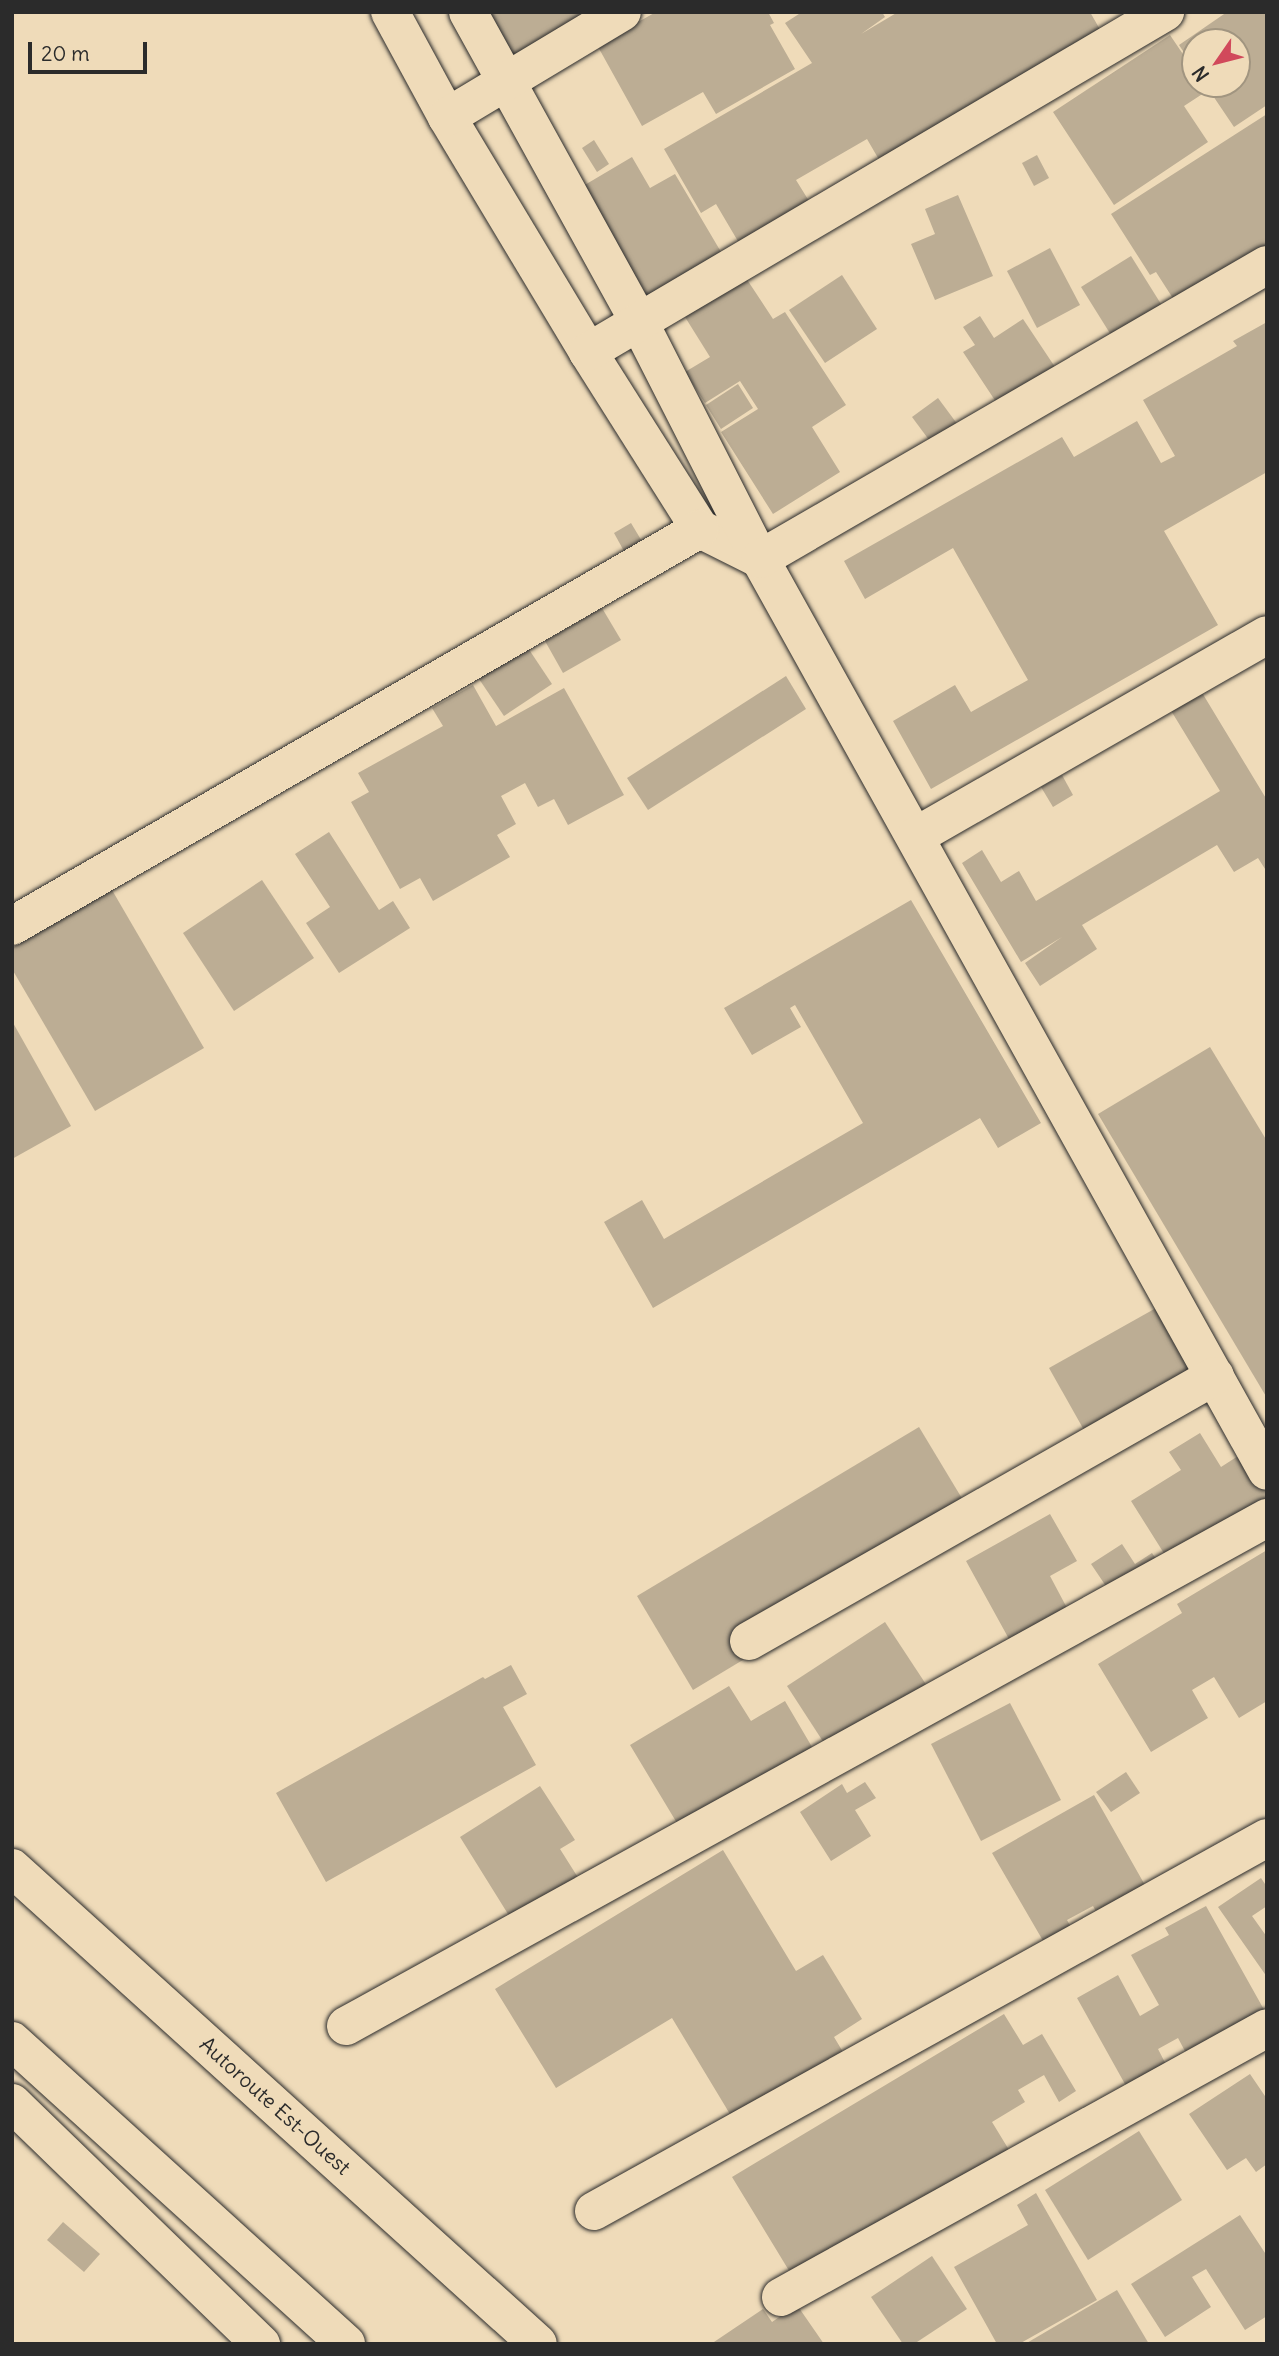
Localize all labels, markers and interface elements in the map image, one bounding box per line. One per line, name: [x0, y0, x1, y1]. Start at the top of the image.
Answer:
scale bar: [32, 28, 150, 72]
north arrow: [1181, 28, 1251, 98]
text: 20 m: [41, 40, 90, 67]
text: N: [1187, 62, 1214, 86]
street label: Autoroute Est-Ouest: [194, 2032, 356, 2180]

